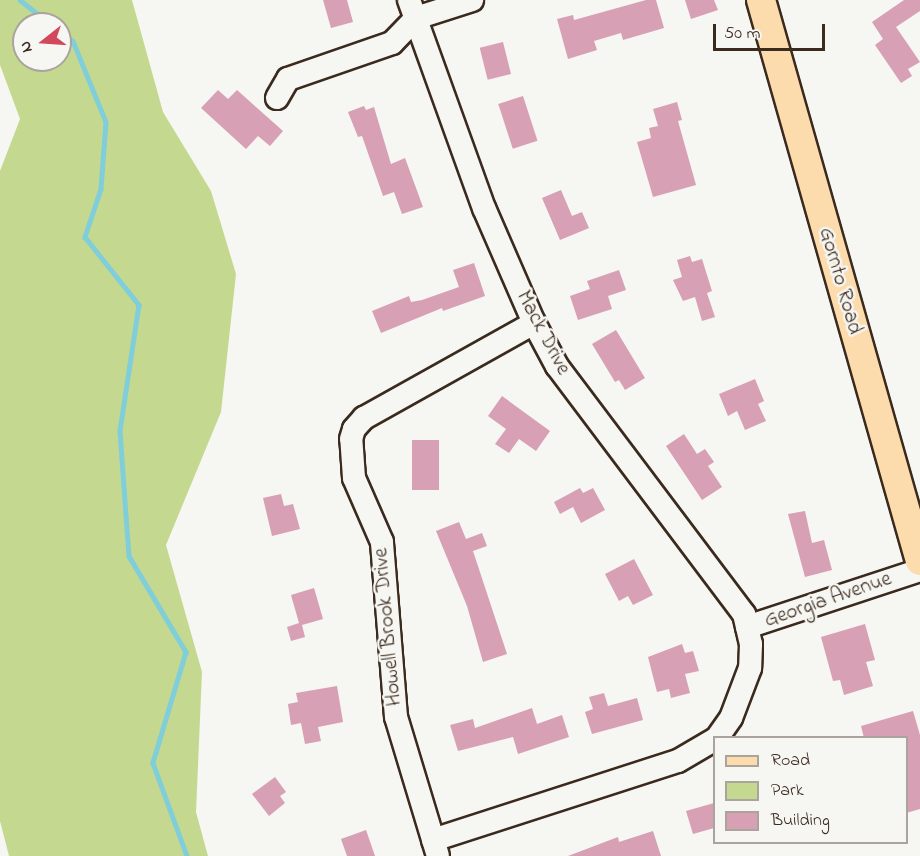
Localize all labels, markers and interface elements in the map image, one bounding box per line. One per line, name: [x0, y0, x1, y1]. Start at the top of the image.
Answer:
north arrow: [12, 12, 72, 72]
scale bar: [716, 12, 828, 50]
text: 50 m: [724, 21, 761, 47]
text: N: [14, 38, 40, 55]
street label: Gornto Road: [813, 225, 867, 337]
street label: Mack Drive: [510, 287, 576, 379]
street label: Howell Brook Drive: [369, 547, 407, 707]
street label: Georgia Avenue: [761, 566, 895, 634]
legend: [713, 736, 908, 844]
text: Road: [771, 748, 810, 774]
text: Park: [771, 778, 804, 804]
text: Building: [771, 808, 830, 834]

